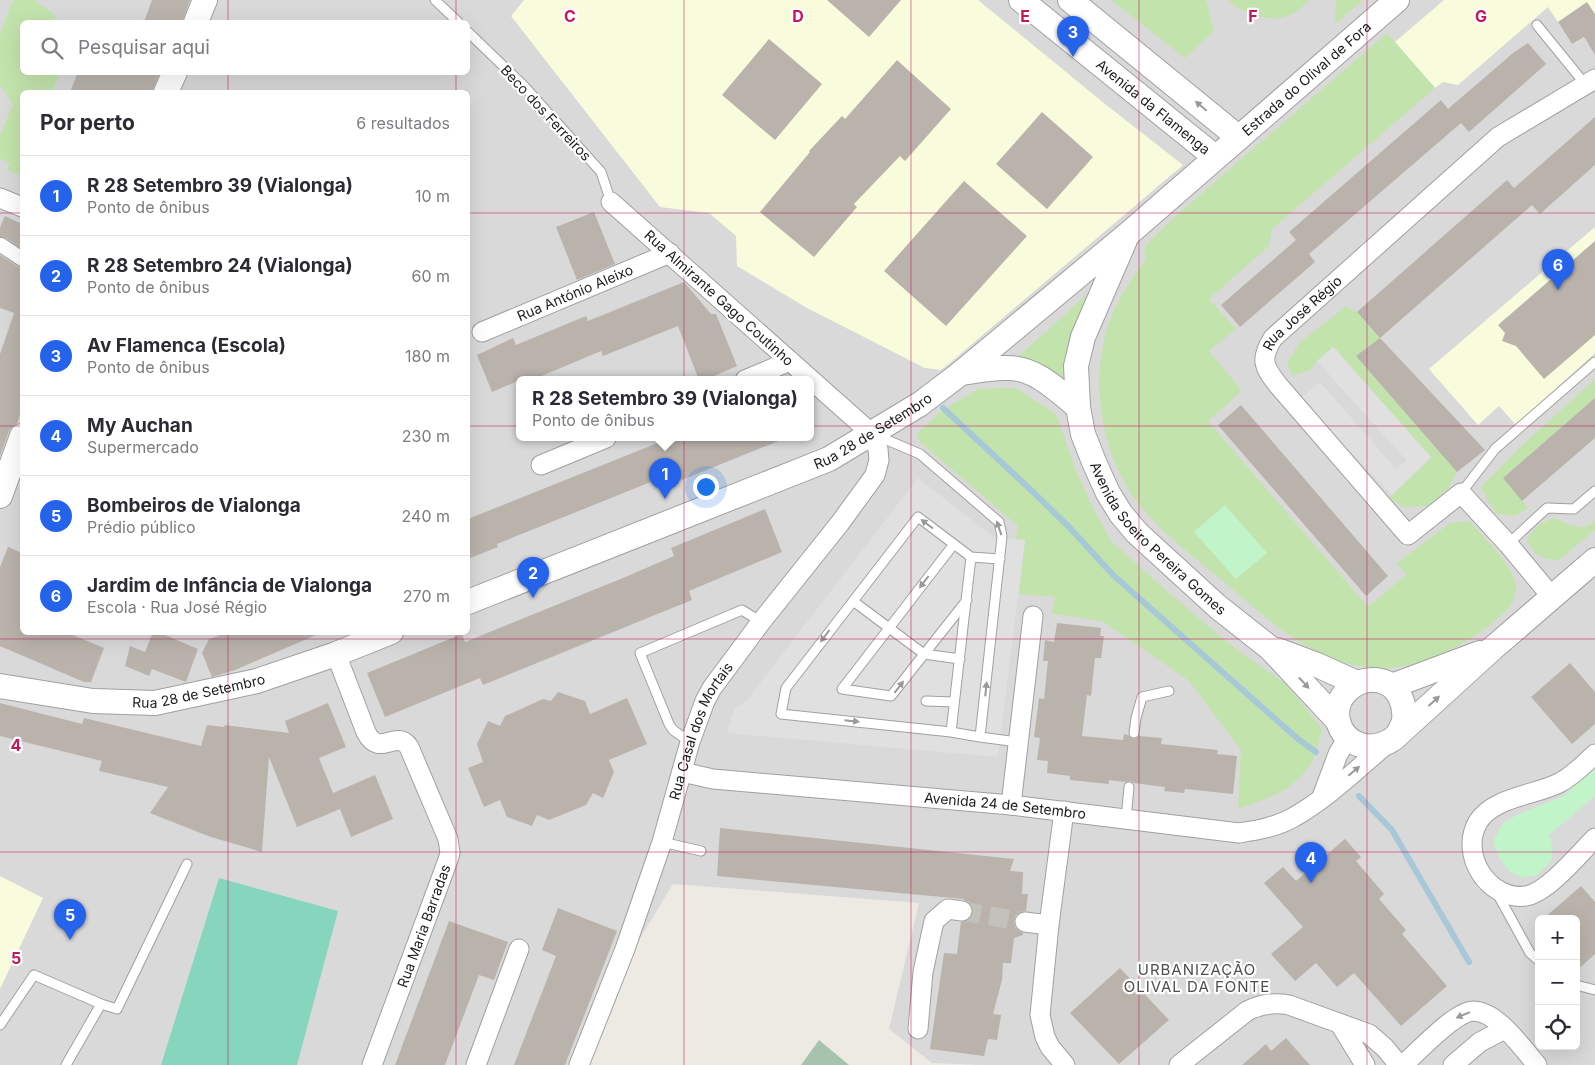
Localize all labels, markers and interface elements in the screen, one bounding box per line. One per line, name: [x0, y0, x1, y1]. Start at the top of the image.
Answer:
text: C: [564, 6, 576, 26]
text: D: [792, 6, 804, 26]
text: E: [1020, 6, 1030, 26]
text: G: [1475, 6, 1487, 26]
pin: 3: [1057, 16, 1089, 57]
street label: Estrada do Olival de Fora: [1238, 17, 1374, 139]
search box: [20, 20, 470, 75]
icon: search: [38, 34, 66, 62]
text: Pesquisar aqui: [78, 36, 210, 59]
street label: Avenida da Flamenga: [1093, 55, 1214, 158]
street label: Beco dos Ferreiros: [498, 61, 595, 164]
one-way arrow: [1195, 100, 1208, 111]
text: Por perto: [40, 110, 135, 135]
text: 6 resultados: [356, 113, 450, 133]
text: R 28 Setembro 39 (Vialonga): [87, 174, 353, 197]
text: 1: [53, 186, 59, 206]
text: 10 m: [415, 186, 450, 206]
text: Ponto de ônibus: [87, 197, 210, 217]
street label: Rua Almirante Gago Coutinho: [641, 226, 797, 369]
pin: 6: [1542, 249, 1574, 290]
text: R 28 Setembro 24 (Vialonga): [87, 254, 353, 277]
street label: Rua António Aleixo: [514, 260, 636, 324]
text: 2: [51, 266, 61, 286]
text: 60 m: [411, 266, 450, 286]
street label: Rua José Régio: [1259, 272, 1345, 353]
text: Ponto de ônibus: [87, 277, 210, 297]
text: Av Flamenca (Escola): [87, 334, 286, 357]
text: 3: [51, 346, 61, 366]
text: 180 m: [405, 346, 450, 366]
text: Ponto de ônibus: [87, 357, 210, 377]
popup: [516, 376, 814, 441]
text: R 28 Setembro 39 (Vialonga): [532, 387, 798, 410]
street label: Rua 28 de Setembro: [811, 389, 935, 472]
text: Ponto de ônibus: [532, 410, 655, 430]
text: My Auchan: [87, 414, 193, 437]
text: 4: [51, 426, 61, 446]
text: 230 m: [402, 426, 450, 446]
text: Supermercado: [87, 437, 199, 457]
pin: 1: [649, 458, 681, 499]
street label: Avenida Soeiro Pereira Gomes: [1087, 459, 1230, 618]
your location: [693, 474, 719, 500]
text: Bombeiros de Vialonga: [87, 494, 301, 517]
text: 5: [51, 506, 61, 526]
text: 240 m: [402, 506, 450, 526]
text: Prédio público: [87, 517, 196, 537]
one-way arrow: [921, 518, 934, 529]
one-way arrow: [995, 520, 1003, 535]
pin: 2: [517, 557, 549, 598]
text: Jardim de Infância de Vialonga: [87, 574, 372, 597]
one-way arrow: [919, 575, 929, 589]
text: 6: [51, 586, 61, 606]
text: 270 m: [403, 586, 450, 606]
text: Escola · Rua José Régio: [87, 597, 267, 617]
one-way arrow: [820, 629, 831, 642]
street label: Rua Casal dos Mortais: [665, 659, 736, 802]
street label: Rua 28 de Setembro: [132, 670, 267, 711]
one-way arrow: [1298, 677, 1310, 689]
one-way arrow: [894, 680, 904, 694]
one-way arrow: [982, 681, 990, 697]
one-way arrow: [1428, 695, 1440, 707]
one-way arrow: [844, 717, 860, 725]
text: 4: [11, 735, 22, 755]
one-way arrow: [1348, 765, 1361, 776]
street label: Avenida 24 de Setembro: [923, 788, 1087, 822]
pin: 4: [1295, 842, 1327, 883]
street label: Rua Maria Barradas: [393, 862, 454, 990]
pin: 5: [54, 899, 86, 940]
map controls: [1535, 915, 1580, 1050]
button: +: [1535, 915, 1580, 960]
text: 5: [11, 948, 21, 968]
district label: URBANIZAÇÃO OLIVAL DA FONTE: [1124, 960, 1270, 996]
button: −: [1535, 960, 1580, 1005]
button: locate: [1535, 1005, 1580, 1050]
one-way arrow: [1456, 1011, 1470, 1019]

